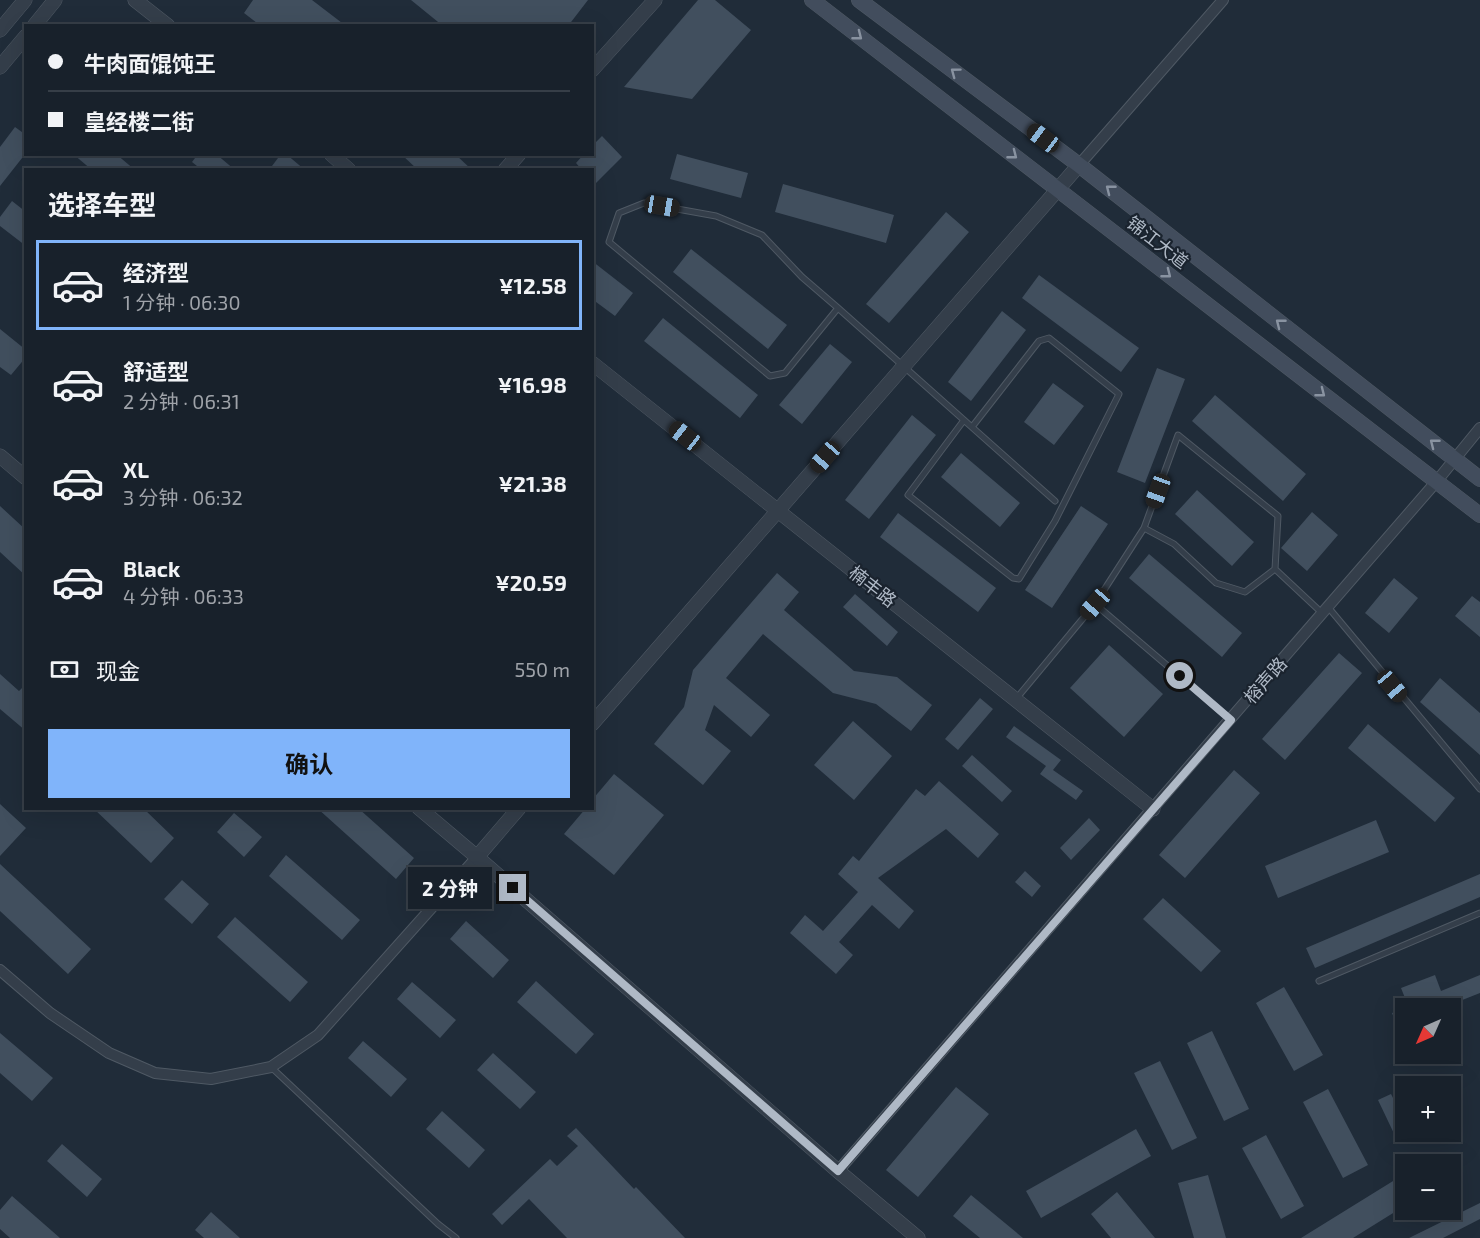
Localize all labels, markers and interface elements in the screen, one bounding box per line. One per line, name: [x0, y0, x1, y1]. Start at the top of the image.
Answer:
one-way arrow: [852, 28, 863, 39]
text: 牛肉面馄饨王: [84, 50, 216, 76]
one-way arrow: [950, 68, 961, 79]
text: 皇经楼二街: [84, 108, 194, 134]
car: [1023, 120, 1063, 156]
one-way arrow: [1006, 147, 1017, 158]
one-way arrow: [1106, 186, 1117, 197]
text: 选择车型: [48, 188, 156, 220]
car: [643, 194, 681, 218]
street label: 锦江大道: [1123, 211, 1193, 273]
icon: car: [51, 258, 105, 312]
text: 经济型: [123, 259, 189, 285]
one-way arrow: [1160, 267, 1171, 278]
text: ¥12.58: [499, 272, 567, 298]
text: 1 分钟 · 06:30: [123, 290, 240, 314]
one-way arrow: [1276, 319, 1287, 330]
icon: car: [51, 357, 105, 411]
text: 舒适型: [123, 358, 189, 384]
text: ¥16.98: [498, 371, 567, 397]
one-way arrow: [1315, 386, 1326, 397]
text: 2 分钟 · 06:31: [123, 389, 240, 413]
car: [665, 418, 705, 454]
car: [806, 438, 844, 476]
one-way arrow: [1429, 439, 1440, 450]
icon: car: [51, 456, 105, 510]
text: XL: [123, 456, 149, 482]
text: ¥21.38: [499, 470, 567, 496]
car: [1143, 471, 1173, 511]
text: 3 分钟 · 06:32: [123, 485, 243, 509]
icon: car: [51, 555, 105, 609]
text: Black: [123, 555, 180, 581]
street label: 楠丰路: [845, 561, 901, 611]
text: ¥20.59: [495, 569, 567, 595]
text: 4 分钟 · 06:33: [123, 584, 244, 608]
car: [1076, 585, 1114, 623]
street label: 榕声路: [1239, 652, 1291, 708]
icon: cash: [48, 653, 81, 686]
text: 现金: [96, 657, 140, 683]
text: 550 m: [515, 657, 570, 681]
route start: [1166, 662, 1193, 689]
car: [1374, 666, 1410, 706]
button: 确认: [48, 729, 570, 798]
callout: 2 分钟: [408, 867, 492, 909]
route end: [499, 874, 526, 901]
text: 2 分钟: [422, 876, 478, 900]
north arrow: [1395, 998, 1461, 1064]
map controls: [1395, 998, 1461, 1220]
button: +: [1395, 1076, 1461, 1142]
button: −: [1395, 1154, 1461, 1220]

